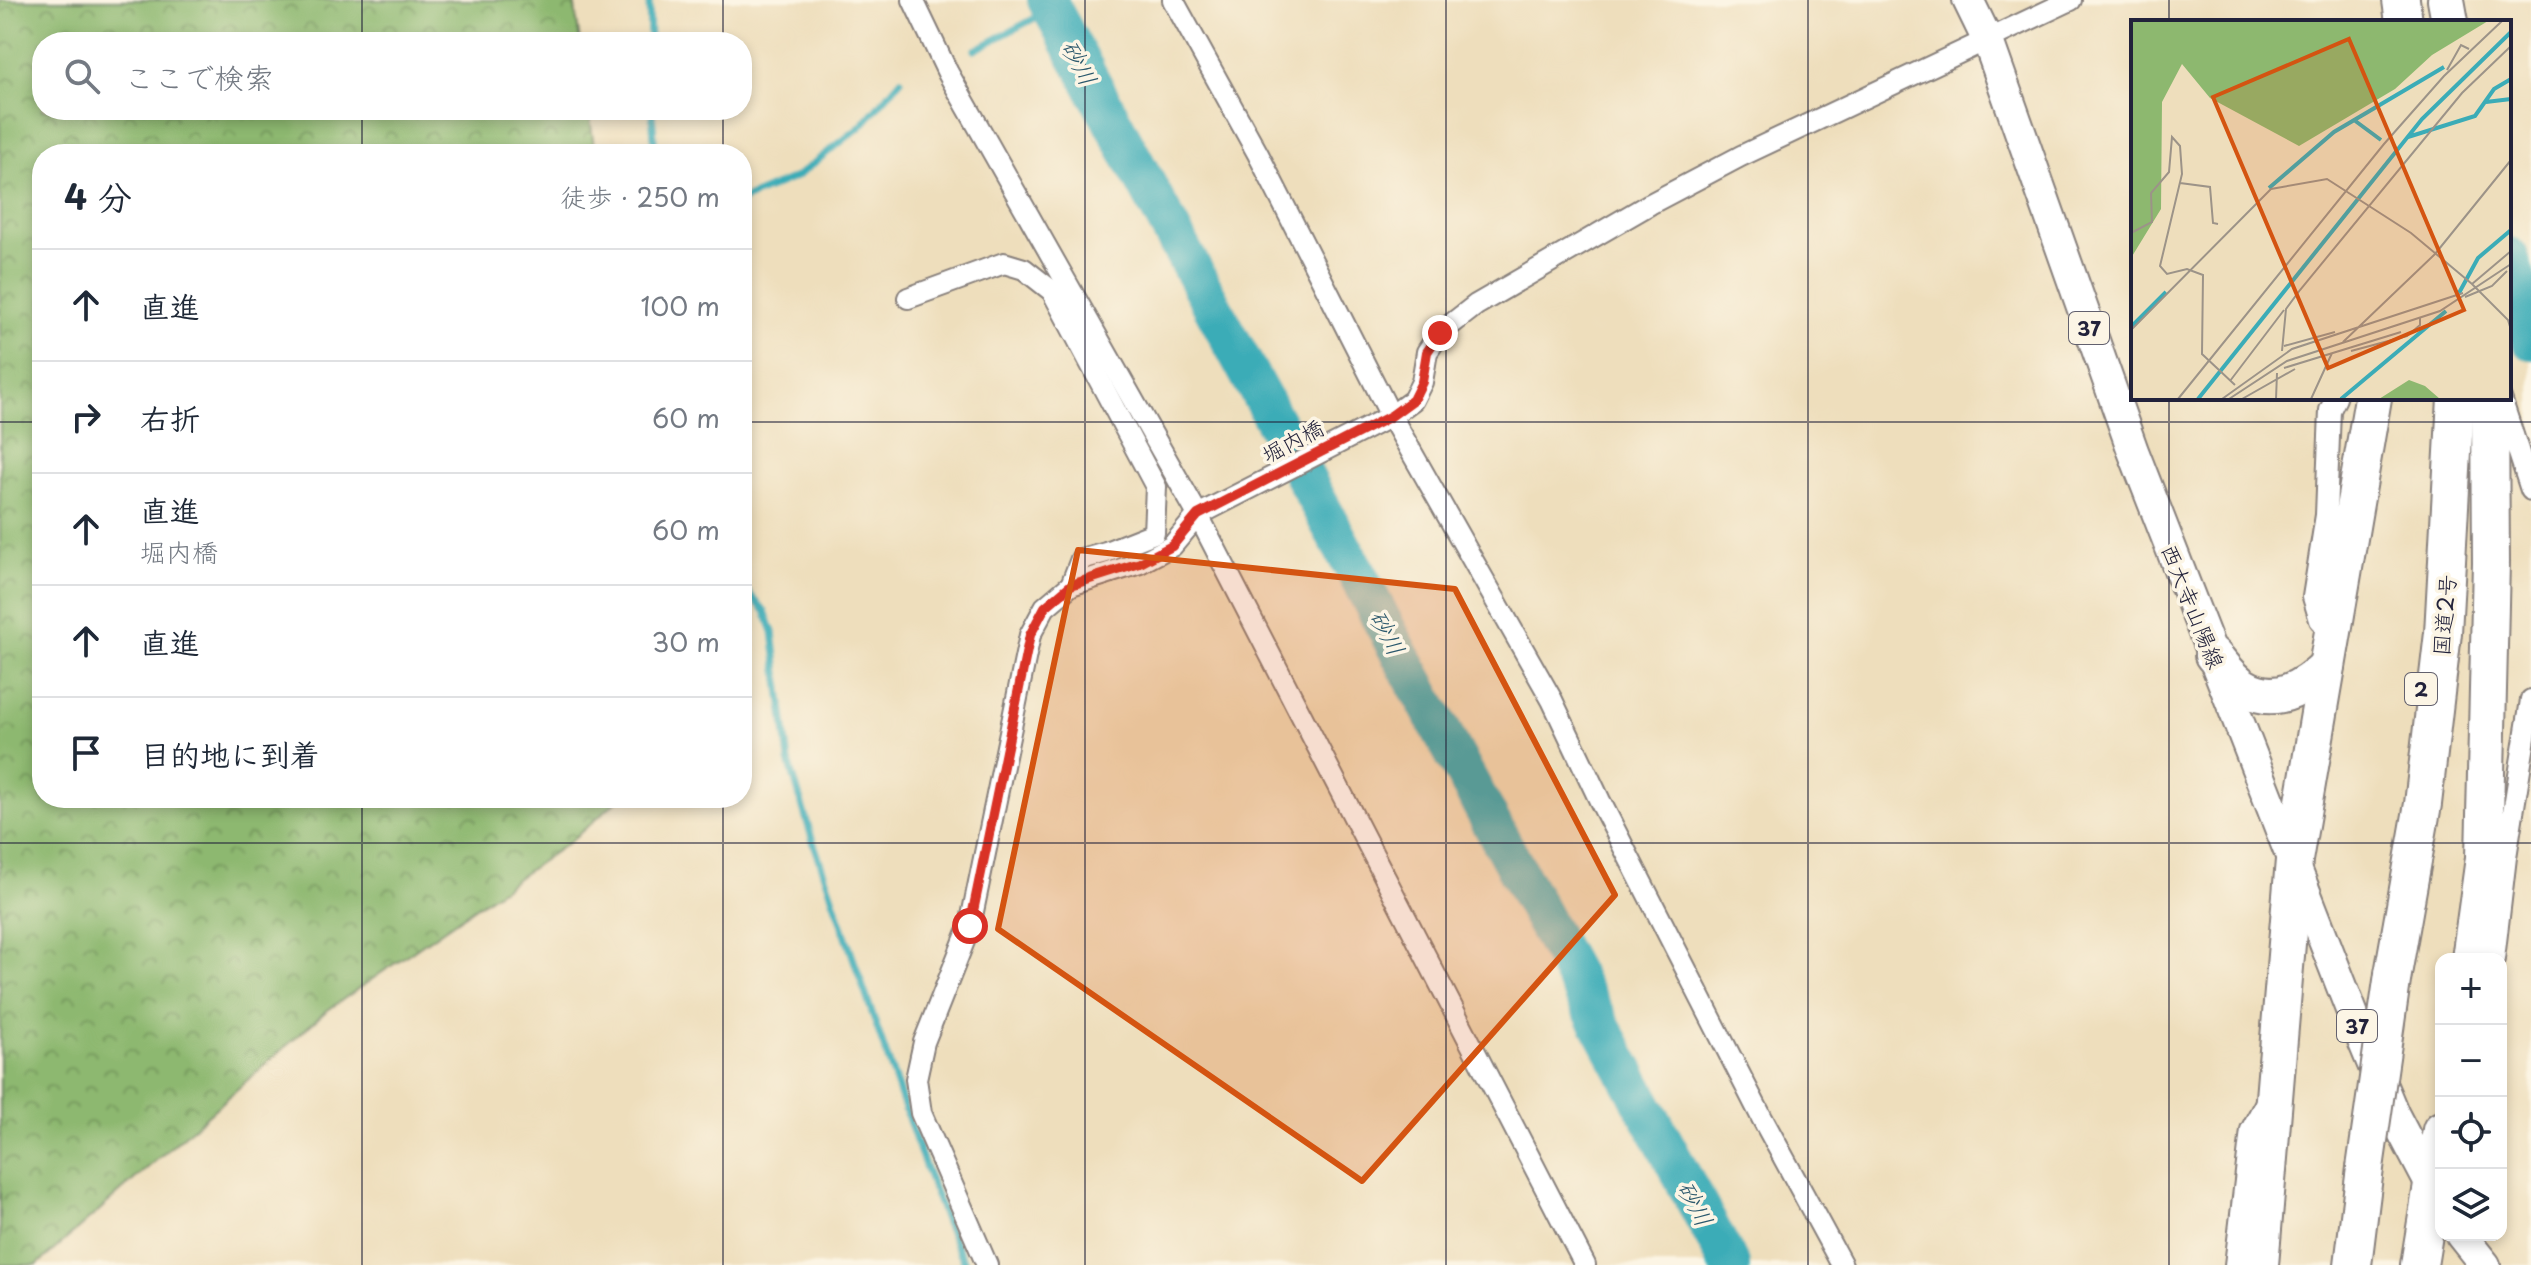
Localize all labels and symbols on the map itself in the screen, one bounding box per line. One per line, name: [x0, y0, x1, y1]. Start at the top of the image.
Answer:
inset map: [2131, 20, 2511, 400]
water label: 砂川: [1053, 32, 1107, 92]
road number: 37: [2069, 312, 2109, 344]
route end: [1422, 315, 1458, 351]
street label: 堀内橋: [1255, 410, 1329, 470]
street label: 西大寺山陽線: [2154, 539, 2234, 673]
street label: 国道2号: [2423, 573, 2463, 657]
water label: 砂川: [1361, 602, 1415, 662]
road number: 2: [2405, 673, 2437, 705]
route start: [952, 908, 988, 944]
road number: 37: [2337, 1010, 2377, 1042]
water label: 砂川: [1669, 1173, 1723, 1233]

